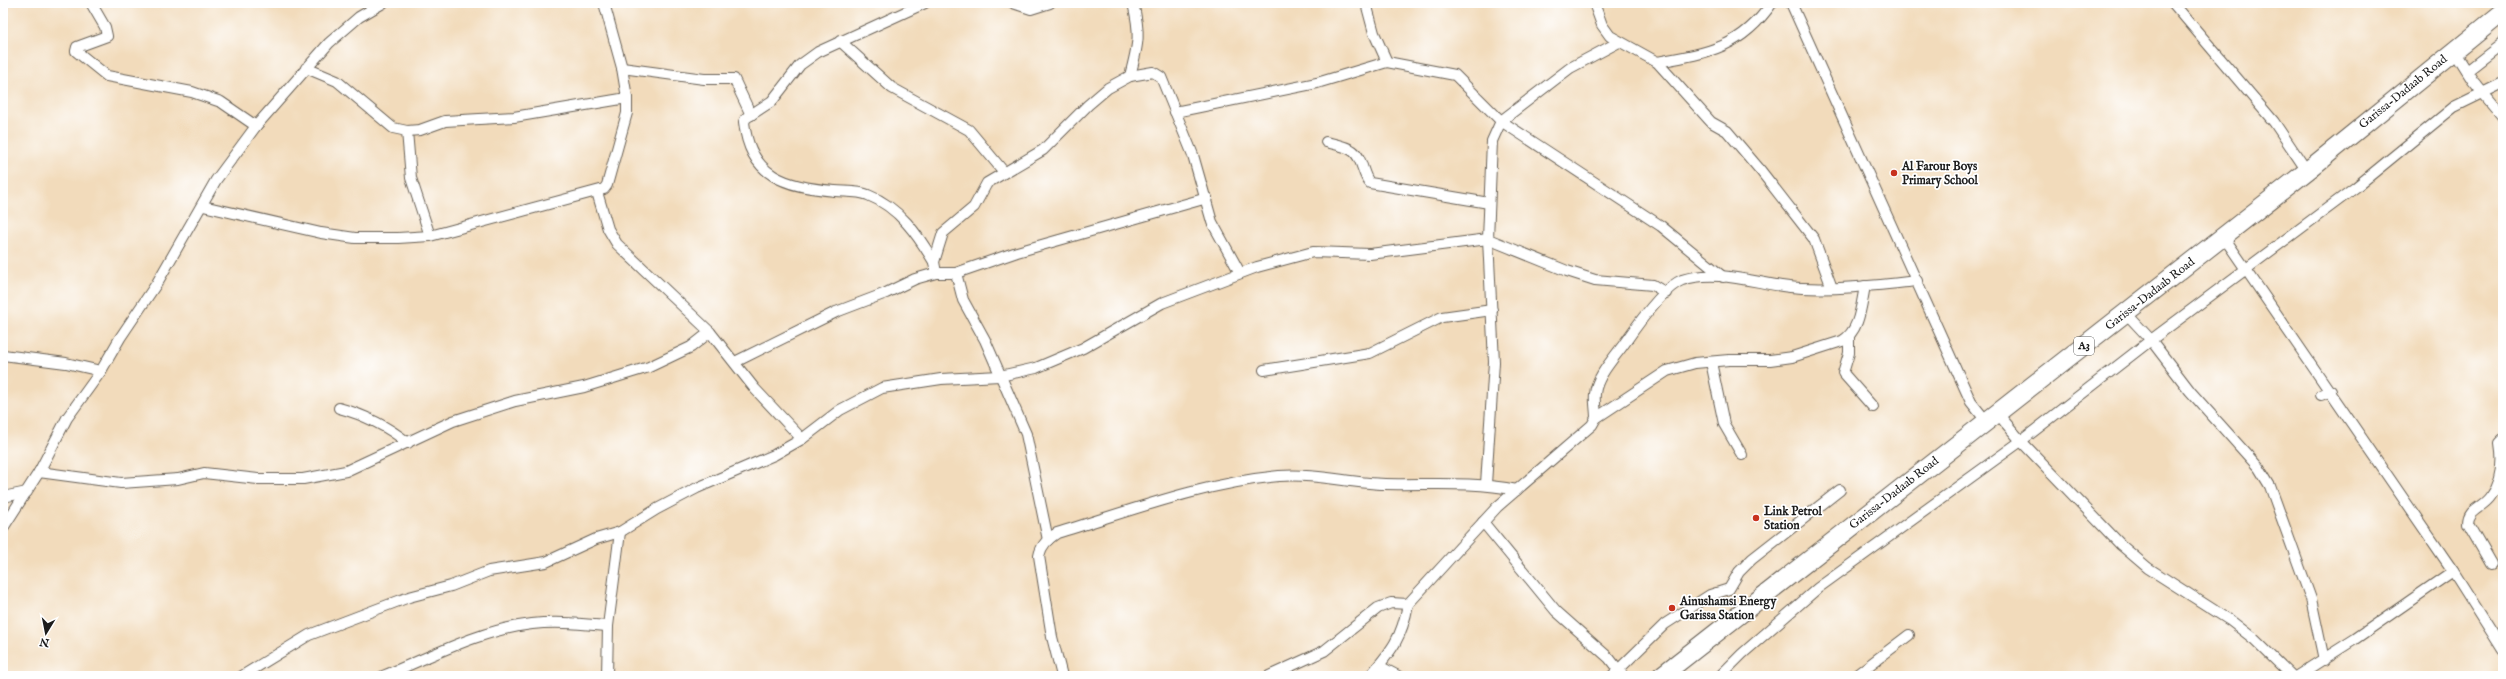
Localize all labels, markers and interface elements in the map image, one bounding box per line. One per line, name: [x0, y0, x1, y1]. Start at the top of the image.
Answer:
street label: Garissa-Dadaab Road: [2356, 51, 2451, 132]
place label: Al Farour Boys Primary School: [1901, 159, 1978, 189]
marker: Al Farour Boys Primary School: [1889, 168, 1899, 178]
street label: Garissa-Dadaab Road: [2102, 254, 2198, 334]
road number: A3: [2074, 337, 2094, 355]
street label: Garissa-Dadaab Road: [1846, 453, 1942, 533]
place label: Link Petrol Station: [1763, 504, 1822, 533]
marker: Link Petrol Station: [1751, 513, 1761, 523]
place label: Ainushamsi Energy Garissa Station: [1679, 594, 1777, 623]
marker: Ainushamsi Energy Garissa Station: [1667, 603, 1677, 613]
north arrow: [26, 613, 66, 653]
text: N: [38, 634, 51, 650]

